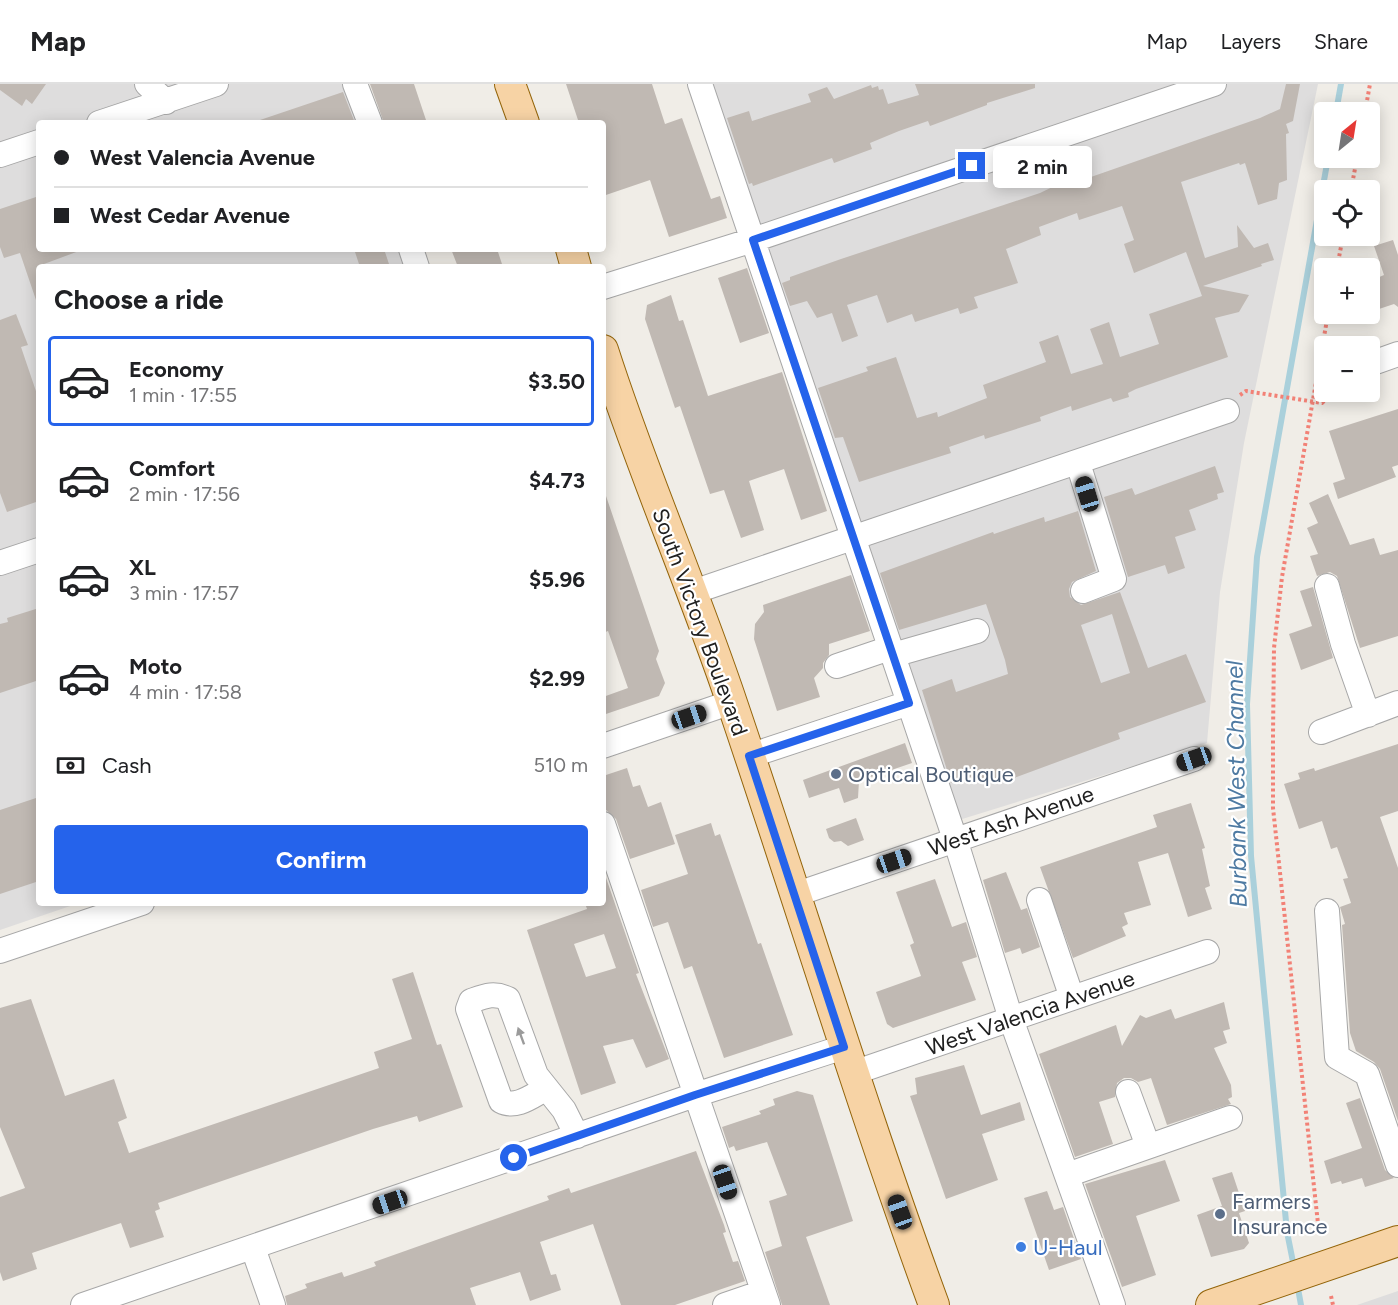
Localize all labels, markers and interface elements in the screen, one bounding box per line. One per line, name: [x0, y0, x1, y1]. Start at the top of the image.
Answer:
text: Map: [30, 24, 86, 58]
text: Map: [1147, 29, 1187, 54]
text: Layers: [1220, 29, 1281, 54]
text: Share: [1314, 29, 1368, 54]
north arrow: [1314, 102, 1380, 168]
map controls: [1314, 102, 1380, 402]
text: West Valencia Avenue: [90, 144, 315, 171]
callout: 2 min: [993, 145, 1092, 187]
route end: [958, 152, 985, 179]
text: 2 min: [1017, 155, 1068, 179]
button: locate: [1314, 180, 1380, 246]
text: West Cedar Avenue: [90, 202, 290, 229]
button: +: [1314, 258, 1380, 324]
text: Choose a ride: [54, 283, 223, 316]
button: −: [1314, 336, 1380, 402]
icon: car: [57, 354, 111, 408]
text: Economy: [129, 356, 224, 383]
text: $3.50: [528, 368, 585, 395]
text: 1 min · 17:55: [129, 383, 237, 407]
icon: car: [57, 453, 111, 507]
text: Comfort: [129, 455, 215, 482]
text: $4.73: [529, 467, 585, 494]
car: [1073, 474, 1101, 514]
text: 2 min · 17:56: [129, 482, 240, 506]
street label: South Victory Boulevard: [646, 505, 754, 739]
icon: car: [57, 552, 111, 606]
text: XL: [129, 554, 156, 581]
text: $5.96: [529, 566, 585, 593]
text: 3 min · 17:57: [129, 581, 239, 605]
icon: car: [57, 651, 111, 705]
text: Moto: [129, 653, 182, 680]
water label: Burbank West Channel: [1219, 660, 1253, 908]
text: $2.99: [529, 665, 585, 692]
text: 4 min · 17:58: [129, 680, 242, 704]
car: [669, 703, 709, 731]
car: [1174, 745, 1214, 773]
icon: cash: [54, 749, 87, 782]
text: Cash: [102, 752, 152, 779]
text: 510 m: [533, 753, 588, 777]
place label: Optical Boutique: [848, 761, 1014, 788]
marker: Optical Boutique: [829, 767, 843, 781]
street label: West Ash Avenue: [925, 780, 1097, 862]
button: Confirm: [54, 825, 588, 894]
car: [874, 847, 914, 875]
street label: West Valencia Avenue: [922, 965, 1138, 1061]
one-way arrow: [516, 1027, 526, 1045]
route start: [500, 1144, 527, 1171]
car: [711, 1162, 739, 1202]
car: [370, 1188, 410, 1216]
place label: Farmers Insurance: [1232, 1188, 1328, 1240]
car: [885, 1192, 915, 1232]
marker: Farmers Insurance: [1213, 1207, 1227, 1221]
place label: U-Haul: [1033, 1234, 1103, 1261]
marker: U-Haul: [1014, 1240, 1028, 1254]

